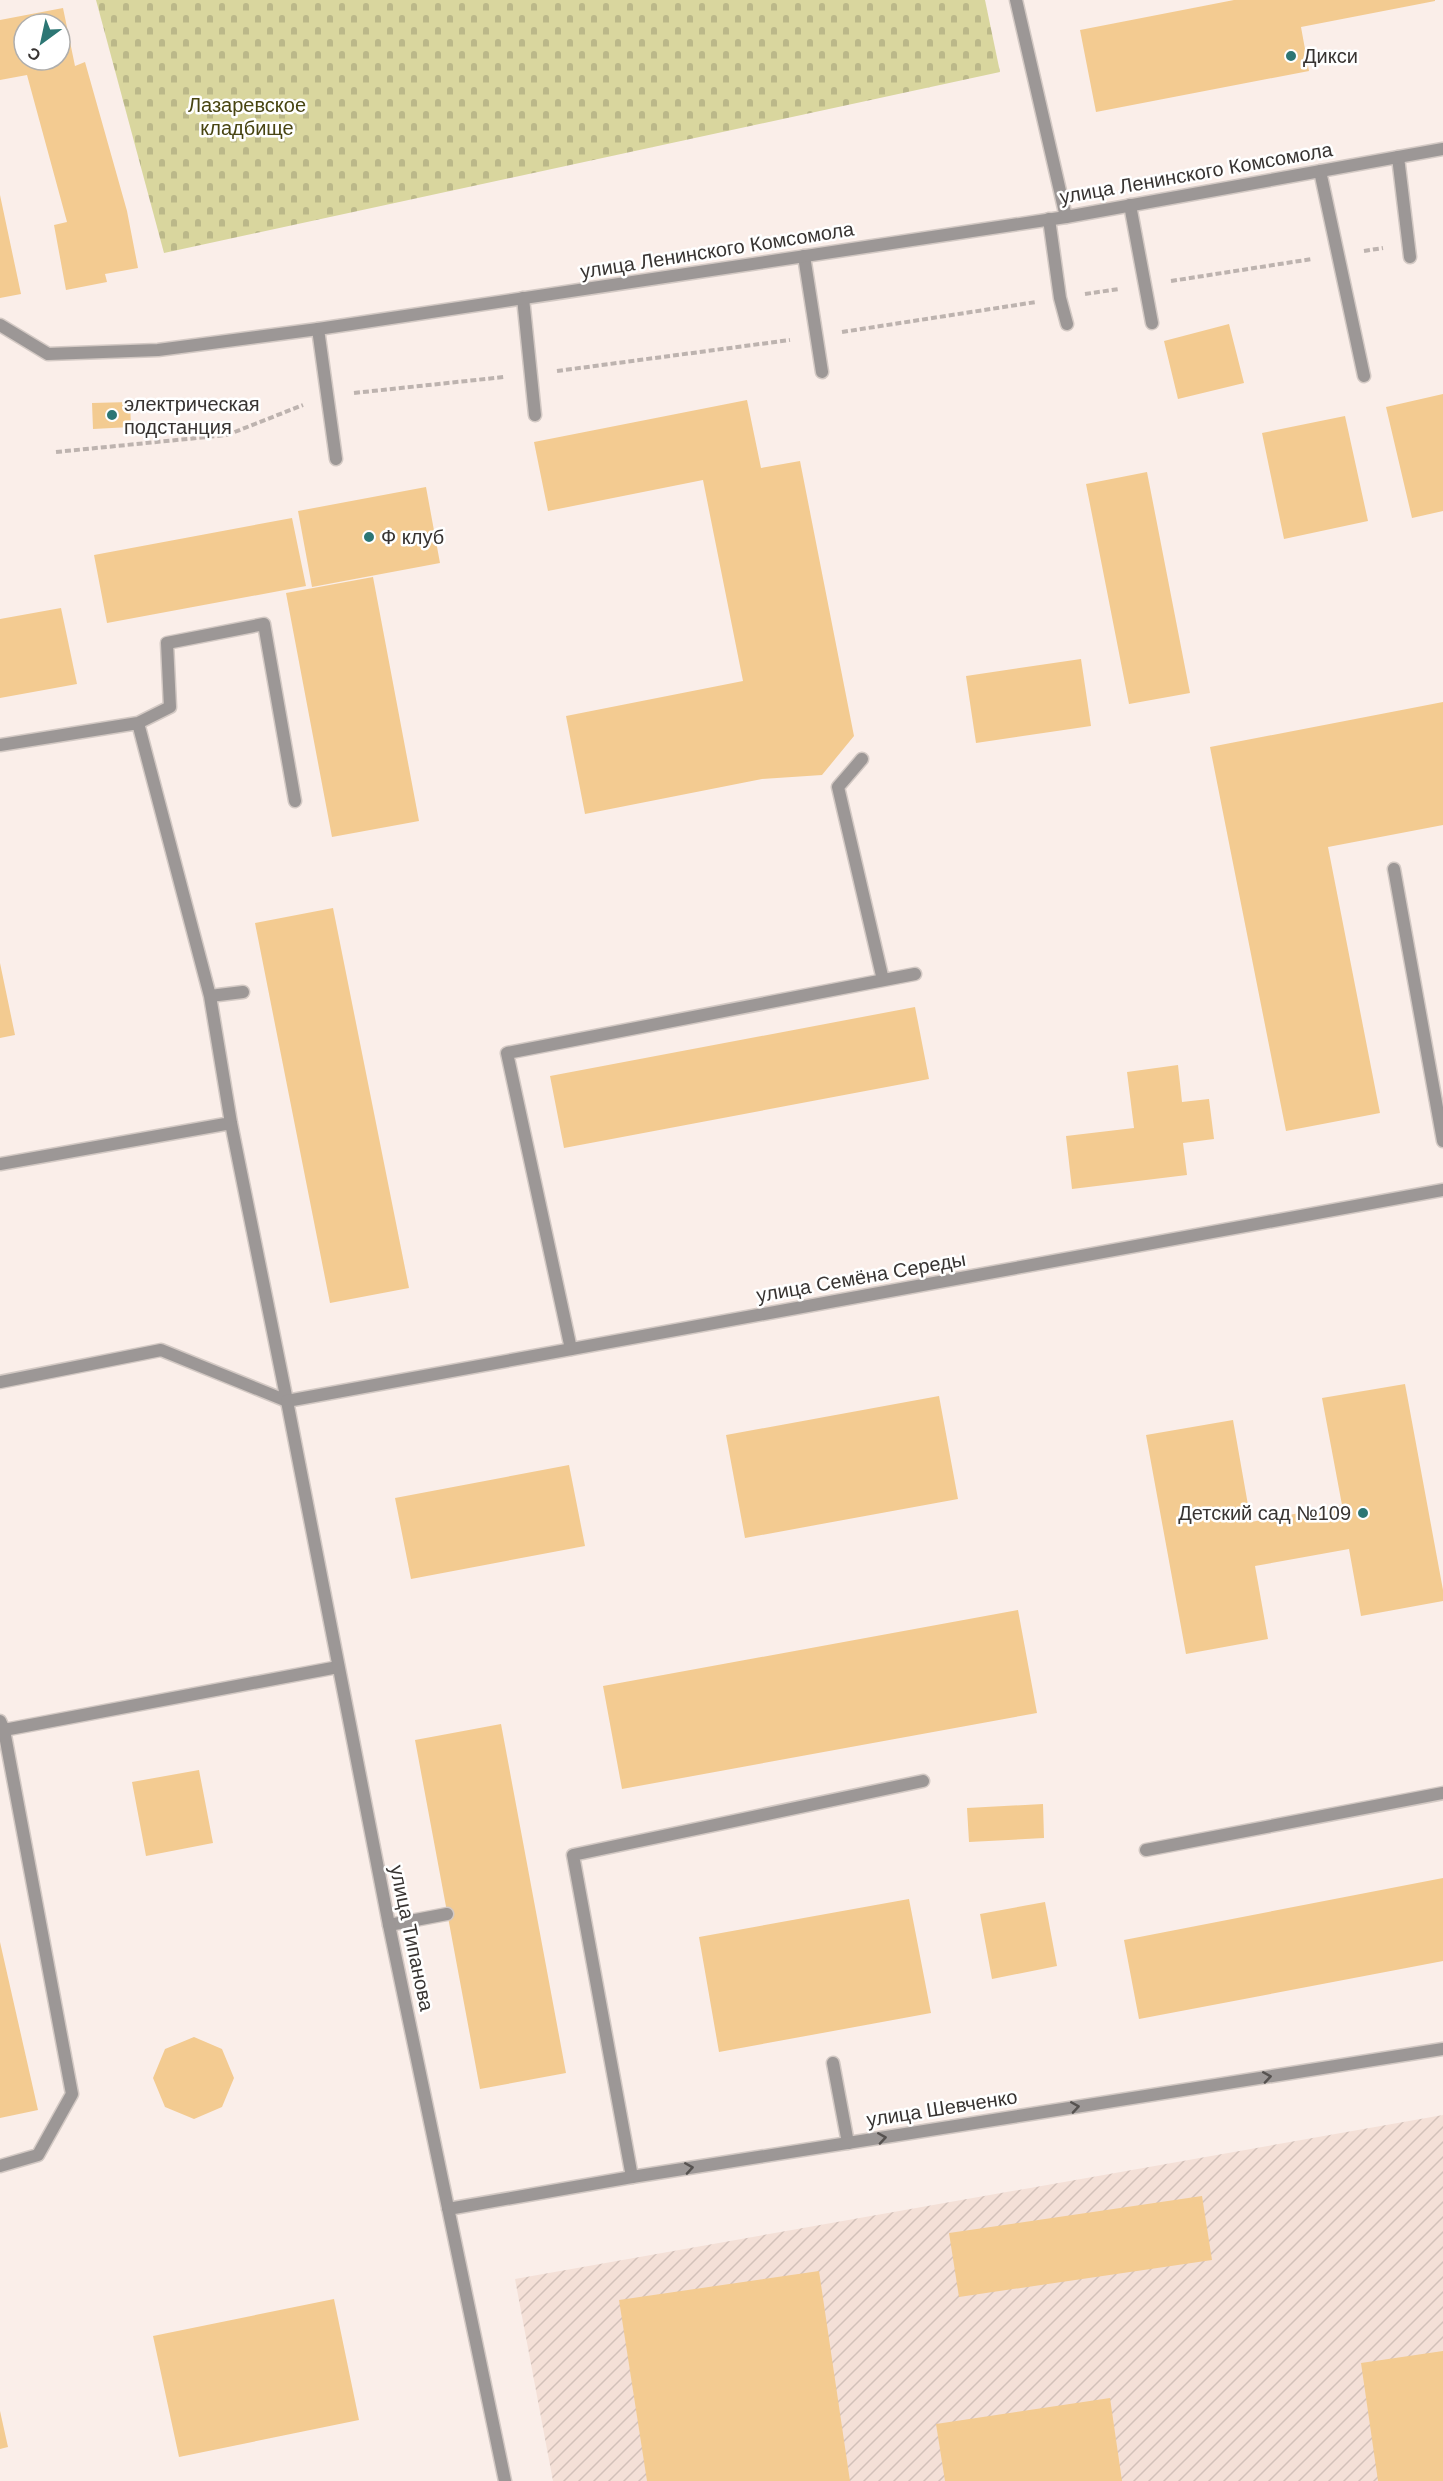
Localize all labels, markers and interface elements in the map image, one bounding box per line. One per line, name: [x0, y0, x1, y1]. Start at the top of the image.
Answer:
north arrow: [12, 12, 72, 72]
text: С: [24, 44, 44, 64]
place label: Дикси: [1303, 45, 1358, 67]
marker: Дикси: [1284, 49, 1298, 63]
park label: Лазаревское кладбище: [188, 94, 306, 139]
street label: улица Ленинского Комсомола: [1058, 138, 1335, 208]
street label: улица Ленинского Комсомола: [579, 217, 856, 283]
place label: электрическая подстанция: [124, 393, 260, 438]
marker: электрическая подстанция: [105, 408, 119, 422]
place label: Ф клуб: [381, 526, 444, 548]
marker: Ф клуб: [362, 530, 376, 544]
street label: улица Семёна Середы: [755, 1248, 967, 1306]
place label: Детский сад №109: [1178, 1502, 1351, 1524]
marker: Детский сад №109: [1356, 1506, 1370, 1520]
street label: улица Типанова: [386, 1863, 438, 2014]
one-way arrow: [1262, 2071, 1272, 2084]
street label: улица Шевченко: [865, 2085, 1019, 2131]
one-way arrow: [1070, 2102, 1079, 2114]
one-way arrow: [877, 2132, 887, 2144]
one-way arrow: [685, 2163, 694, 2175]

